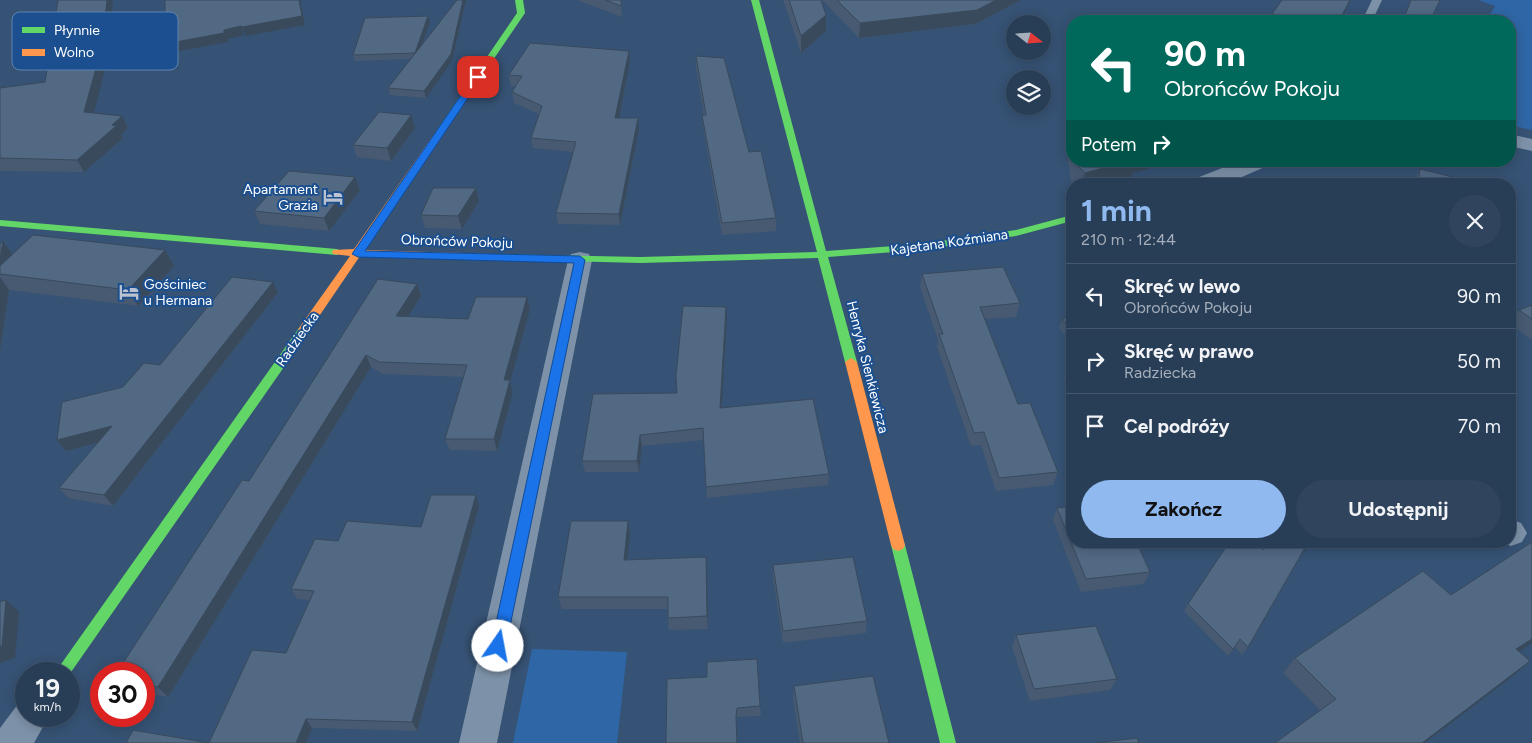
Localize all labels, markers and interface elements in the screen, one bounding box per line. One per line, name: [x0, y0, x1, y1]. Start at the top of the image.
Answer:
legend: [12, 12, 178, 70]
north arrow: [1006, 15, 1051, 60]
map controls: [1006, 15, 1051, 115]
text: Płynnie: [54, 22, 100, 39]
text: 90 m: [1164, 33, 1246, 75]
icon: left: [1081, 35, 1146, 100]
text: Wolno: [54, 44, 94, 61]
pin: [457, 56, 499, 98]
icon: arrive: [464, 63, 492, 91]
button: layers: [1006, 70, 1051, 115]
text: Obrońców Pokoju: [1164, 75, 1340, 102]
icon: right: [1147, 130, 1175, 158]
text: Potem: [1081, 133, 1137, 156]
place label: Apartament Grazia: [243, 181, 318, 214]
hotel icon: Apartament Grazia: [322, 186, 344, 208]
text: 1 min: [1081, 192, 1152, 229]
button: close: [1449, 195, 1501, 247]
street label: Kajetana Koźmiana: [889, 226, 1009, 259]
text: 210 m · 12:44: [1081, 230, 1176, 249]
street label: Obrońców Pokoju: [401, 231, 513, 252]
text: Skręć w lewo: [1124, 275, 1240, 298]
place label: Gościniec u Hermana: [144, 276, 212, 309]
hotel icon: Gościniec u Hermana: [118, 281, 140, 303]
icon: left: [1081, 282, 1109, 310]
text: 90 m: [1457, 285, 1501, 308]
text: Obrońców Pokoju: [1124, 298, 1252, 317]
street label: Henryka Sienkiewicza: [843, 299, 892, 435]
street label: Radziecka: [272, 309, 323, 370]
text: Skręć w prawo: [1124, 340, 1254, 363]
icon: right: [1081, 347, 1109, 375]
text: 50 m: [1457, 350, 1501, 373]
text: Radziecka: [1124, 363, 1196, 382]
icon: arrive: [1081, 412, 1109, 440]
text: Cel podróży: [1124, 415, 1230, 438]
text: 70 m: [1458, 415, 1501, 438]
button: Zakończ: [1081, 480, 1286, 538]
button: Udostępnij: [1296, 480, 1501, 538]
position arrow: [471, 619, 523, 671]
speed limit sign: 30: [90, 662, 155, 727]
text: 19: [35, 673, 60, 703]
text: km/h: [34, 700, 61, 714]

